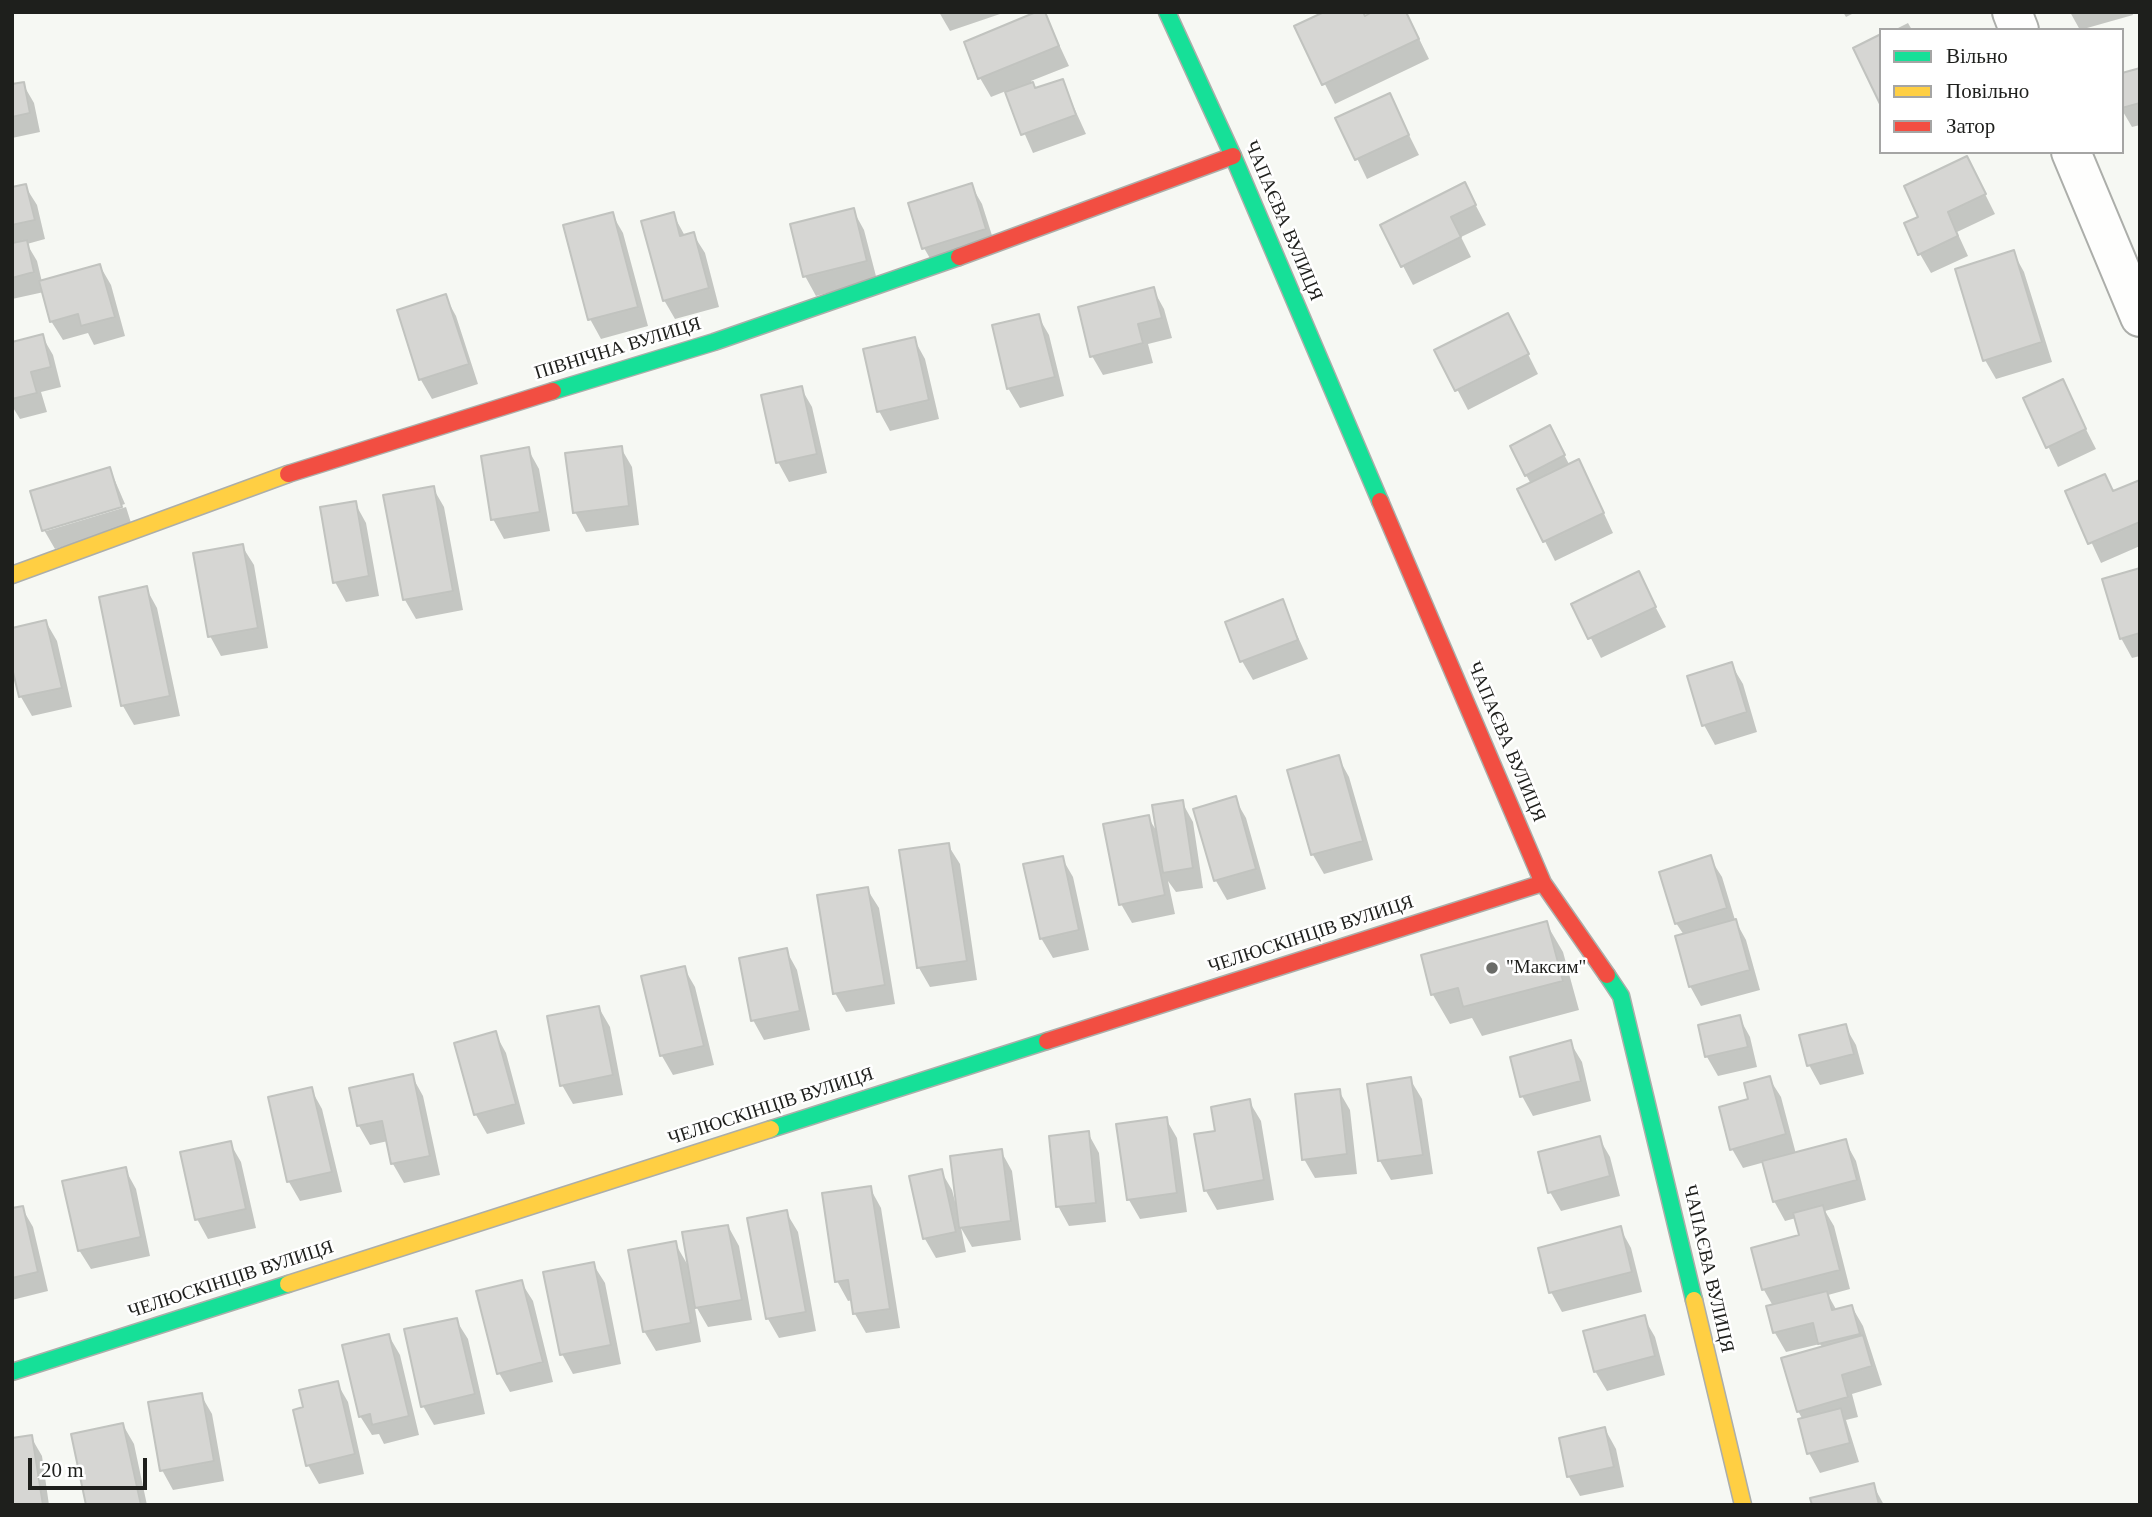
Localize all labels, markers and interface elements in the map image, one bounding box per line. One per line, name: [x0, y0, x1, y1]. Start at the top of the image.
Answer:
legend: [1879, 28, 2124, 154]
text: Вільно: [1946, 44, 2008, 68]
text: Повільно: [1946, 79, 2029, 103]
text: Затор: [1946, 114, 1995, 138]
street label: ЧАПАЄВА ВУЛИЦЯ: [1239, 138, 1327, 304]
street label: ПІВНІЧНА ВУЛИЦЯ: [532, 313, 704, 385]
street label: ЧАПАЄВА ВУЛИЦЯ: [1462, 659, 1550, 825]
street label: ЧЕЛЮСКІНЦІВ ВУЛИЦЯ: [1206, 891, 1416, 979]
place label: "Максим": [1506, 957, 1586, 979]
marker: "Максим": [1484, 960, 1500, 976]
street label: ЧЕЛЮСКІНЦІВ ВУЛИЦЯ: [666, 1063, 876, 1151]
street label: ЧАПАЄВА ВУЛИЦЯ: [1678, 1183, 1738, 1355]
street label: ЧЕЛЮСКІНЦІВ ВУЛИЦЯ: [126, 1236, 336, 1324]
scale bar: [32, 1444, 150, 1488]
text: 20 m: [41, 1458, 84, 1482]

